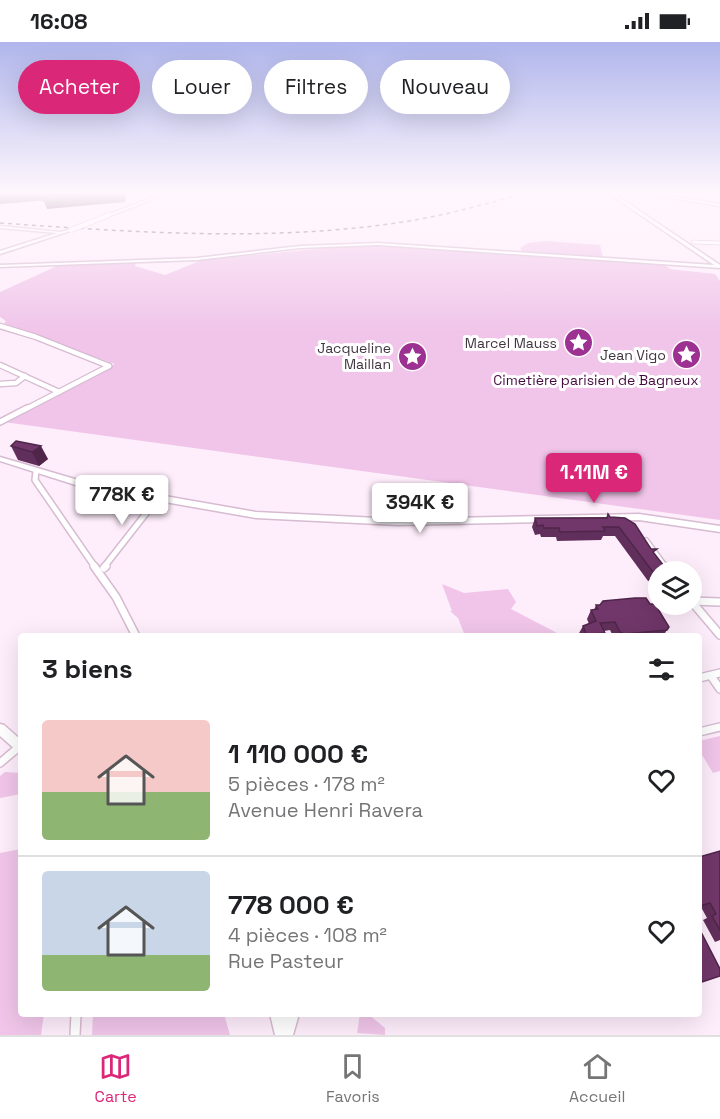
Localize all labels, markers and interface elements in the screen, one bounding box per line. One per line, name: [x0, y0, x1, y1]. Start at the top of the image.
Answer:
text: 16:08: [30, 7, 88, 35]
chip: Acheter: [18, 60, 140, 114]
chip: Louer: [152, 60, 252, 114]
chip: Filtres: [264, 60, 368, 114]
chip: Nouveau: [380, 60, 510, 114]
place icon: Marcel Mauss: [562, 327, 594, 359]
place label: Marcel Mauss: [465, 334, 557, 352]
place label: Jacqueline Maillan: [317, 339, 391, 373]
place icon: Jean Vigo: [671, 339, 703, 371]
place icon: Jacqueline Maillan: [396, 340, 428, 372]
place label: Jean Vigo: [600, 346, 666, 364]
park label: Cimetière parisien de Bagneux: [493, 371, 699, 389]
pin: 1.11M €: [539, 453, 649, 504]
text: 1.11M €: [560, 459, 628, 485]
pin: 778K €: [73, 475, 171, 526]
text: 778K €: [89, 481, 155, 507]
pin: 394K €: [371, 483, 469, 534]
text: 394K €: [386, 489, 454, 515]
map controls: [648, 561, 702, 615]
button: layers: [648, 561, 702, 615]
text: 3 biens: [42, 652, 133, 686]
icon: filters: [645, 653, 678, 686]
text: 1 110 000 €: [228, 737, 368, 771]
icon: home: [90, 744, 162, 816]
icon: heart: [645, 764, 678, 797]
text: 5 pièces · 178 m²: [228, 771, 385, 797]
text: Avenue Henri Ravera: [228, 797, 423, 823]
text: 778 000 €: [228, 888, 354, 922]
icon: home: [90, 895, 162, 967]
icon: heart: [645, 915, 678, 948]
text: 4 pièces · 108 m²: [228, 922, 387, 948]
text: Rue Pasteur: [228, 948, 344, 974]
tab: Carte: [95, 1050, 137, 1107]
tab: Favoris: [326, 1050, 380, 1107]
tab: Accueil: [569, 1050, 625, 1107]

